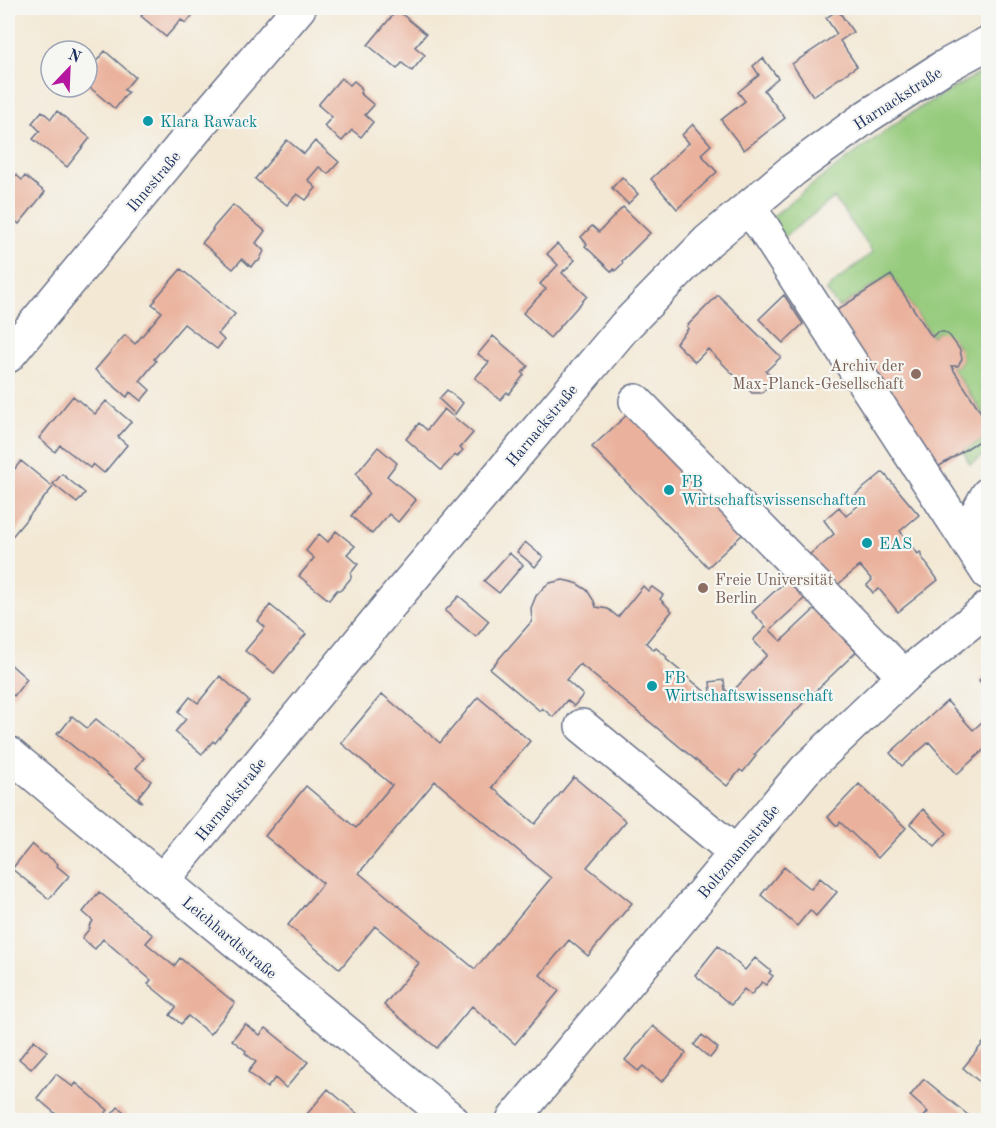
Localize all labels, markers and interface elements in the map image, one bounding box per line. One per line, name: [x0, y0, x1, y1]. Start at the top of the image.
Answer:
north arrow: [39, 39, 99, 99]
text: N: [65, 47, 84, 67]
street label: Harnackstraße: [851, 65, 945, 134]
marker: Klara Rawack: [141, 114, 155, 128]
place label: Klara Rawack: [160, 115, 257, 131]
street label: Ihnestraße: [125, 149, 184, 216]
place label: Archiv der Max-Planck-Gesellschaft: [732, 359, 904, 393]
marker: Archiv der Max-Planck-Gesellschaft: [909, 367, 923, 381]
street label: Harnackstraße: [504, 382, 581, 470]
place label: FB Wirtschaftswissenschaften: [681, 475, 867, 509]
marker: FB Wirtschaftswissenschaften: [662, 483, 676, 497]
marker: EAS: [860, 536, 874, 550]
place label: EAS: [879, 537, 912, 553]
place label: Freie Universität Berlin: [715, 573, 834, 607]
marker: Freie Universität Berlin: [696, 581, 710, 595]
place label: FB Wirtschaftswissenschaft: [664, 671, 834, 705]
marker: FB Wirtschaftswissenschaft: [645, 679, 659, 693]
street label: Harnackstraße: [193, 756, 270, 845]
street label: Boltzmannstraße: [696, 802, 783, 902]
street label: Leichhardtstraße: [178, 894, 279, 983]

